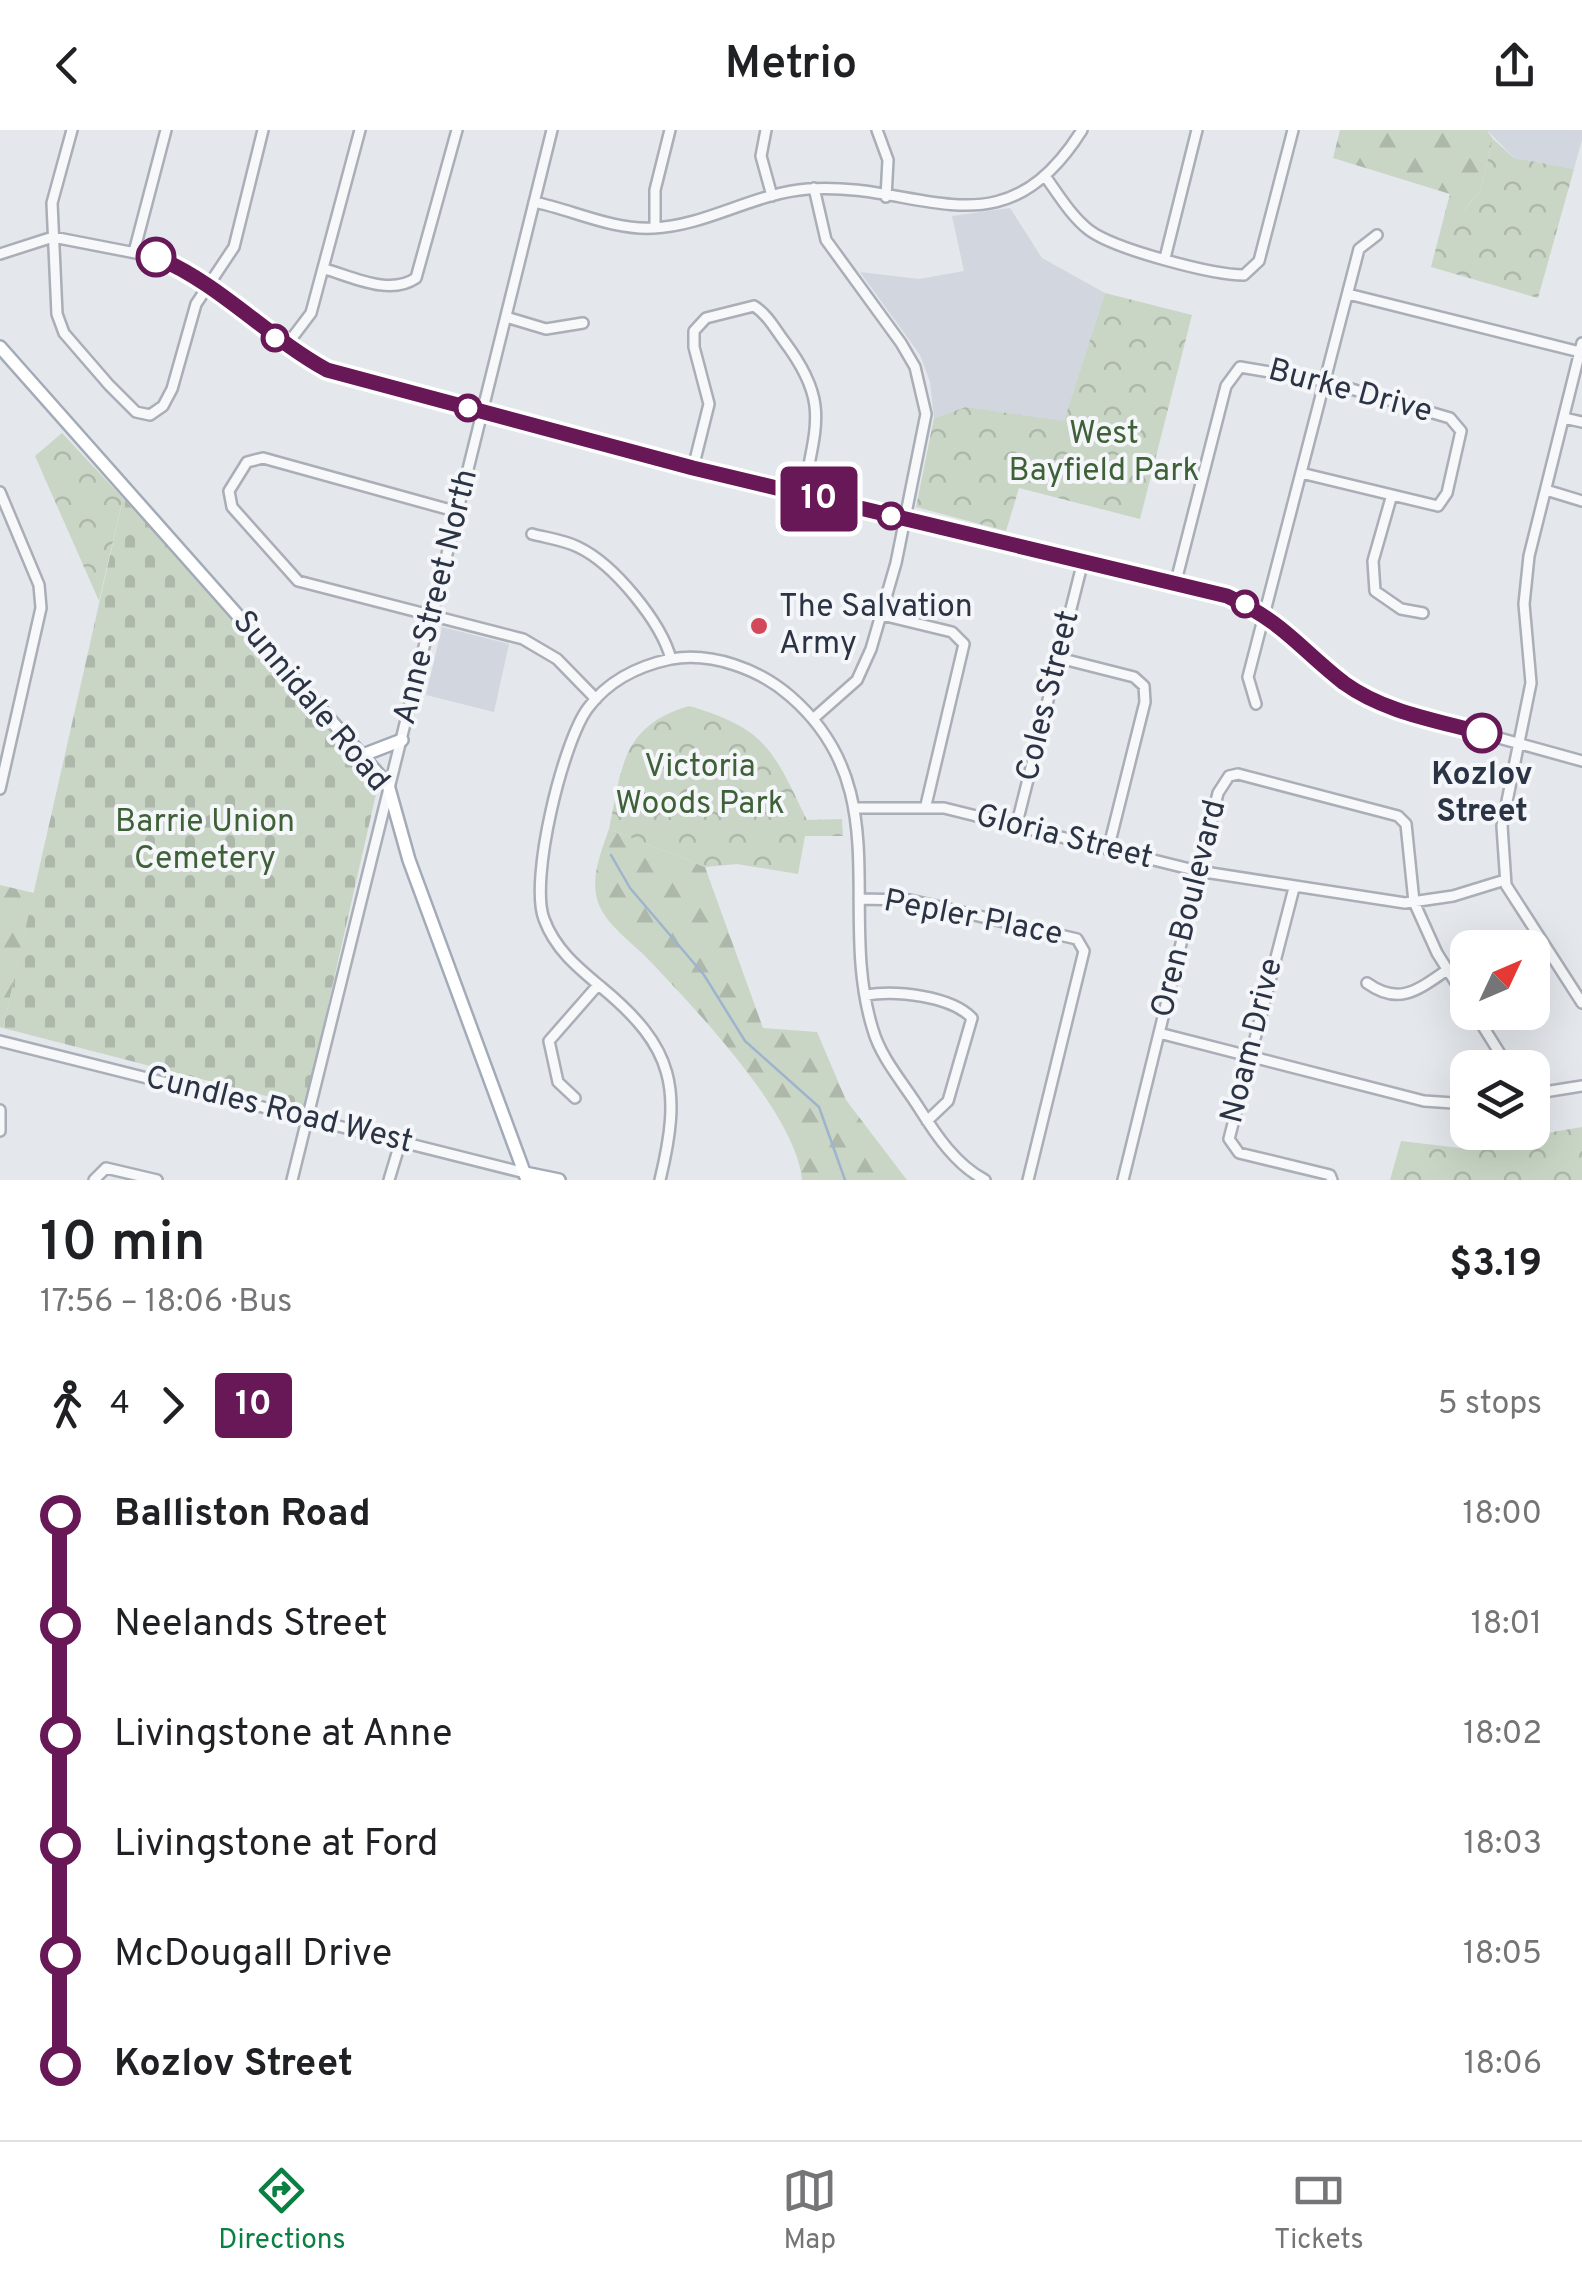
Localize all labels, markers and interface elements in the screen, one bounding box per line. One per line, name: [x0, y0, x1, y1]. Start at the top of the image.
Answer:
text: Metrio: [725, 37, 857, 94]
icon: back: [40, 38, 95, 93]
icon: share: [1487, 38, 1542, 93]
unlabelled marker: [137, 238, 175, 276]
unlabelled marker: [262, 325, 288, 351]
street label: Burke Drive: [1264, 351, 1436, 433]
unlabelled marker: [455, 395, 481, 421]
park label: West Bayfield Park: [1009, 415, 1199, 492]
street label: Anne Street North: [386, 465, 488, 729]
line badge: 10: [774, 466, 864, 532]
text: 10: [800, 477, 838, 521]
unlabelled marker: [878, 503, 904, 529]
place label: The Salvation Army: [779, 588, 973, 665]
unlabelled marker: [1232, 591, 1258, 617]
street label: Sunnidale Road: [223, 603, 397, 801]
street label: Coles Street: [1008, 606, 1090, 786]
marker: The Salvation Army: [748, 615, 770, 637]
marker: Kozlov Street: [1463, 714, 1501, 752]
park label: Victoria Woods Park: [615, 748, 785, 825]
place label: Kozlov Street: [1431, 756, 1533, 833]
street label: Oren Boulevard: [1144, 796, 1236, 1022]
street label: Gloria Street: [971, 797, 1157, 879]
park label: Barrie Union Cemetery: [115, 803, 295, 880]
street label: Pepler Place: [880, 882, 1066, 956]
north arrow: [1450, 930, 1550, 1030]
map controls: [1450, 930, 1550, 1150]
street label: Noam Drive: [1213, 954, 1293, 1128]
button: layers: [1450, 1050, 1550, 1150]
street label: Cundles Road West: [141, 1058, 417, 1164]
text: 10 min: [40, 1210, 206, 1280]
text: $3.19: [1449, 1241, 1542, 1290]
text: 17:56 – 18:06 · Bus: [40, 1283, 292, 1323]
icon: walk: [40, 1378, 95, 1433]
icon: forward: [145, 1378, 200, 1433]
text: 10: [235, 1383, 272, 1427]
text: 4: [110, 1385, 130, 1425]
text: 5 stops: [1438, 1385, 1542, 1425]
text: Balliston Road: [114, 1491, 371, 1540]
text: 18:00: [1462, 1495, 1542, 1535]
text: Neelands Street: [114, 1601, 388, 1650]
text: 18:01: [1471, 1605, 1542, 1645]
text: Livingstone at Anne: [114, 1711, 452, 1760]
text: 18:02: [1463, 1715, 1542, 1755]
text: Livingstone at Ford: [114, 1821, 438, 1870]
text: 18:03: [1464, 1825, 1542, 1865]
text: McDougall Drive: [114, 1931, 392, 1980]
text: 18:05: [1463, 1935, 1542, 1975]
text: Kozlov Street: [114, 2041, 353, 2090]
text: 18:06: [1464, 2045, 1542, 2085]
tab: Directions: [218, 2163, 346, 2259]
tab: Map: [782, 2163, 837, 2259]
tab: Tickets: [1274, 2163, 1364, 2259]

